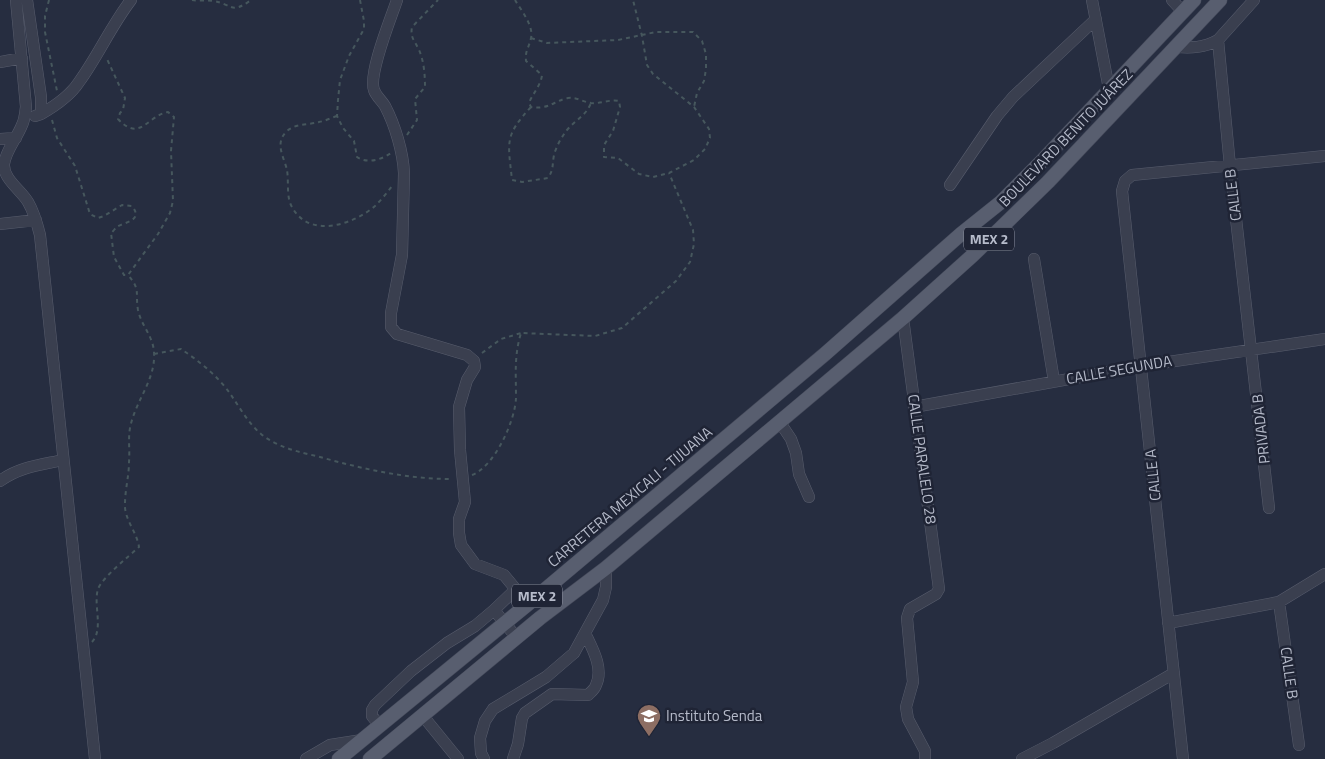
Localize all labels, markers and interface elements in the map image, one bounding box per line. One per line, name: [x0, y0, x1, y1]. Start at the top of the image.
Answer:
street label: BOULEVARD BENITO JUÁREZ: [993, 63, 1138, 212]
street label: CALLE B: [1218, 168, 1247, 222]
road number: MEX 2: [964, 228, 1014, 250]
street label: CALLE SEGUNDA: [1064, 349, 1174, 390]
street label: CALLE PARALELO 28: [902, 393, 943, 525]
street label: PRIVADA B: [1245, 393, 1276, 465]
street label: CARRETERA MEXICALI - TIJUANA: [542, 421, 717, 573]
street label: CALLE A: [1138, 448, 1167, 502]
road number: MEX 2: [512, 584, 562, 608]
street label: CALLE B: [1274, 645, 1305, 700]
school or university icon: Instituto Senda: [636, 703, 662, 737]
place label: Instituto Senda: [666, 704, 763, 727]

